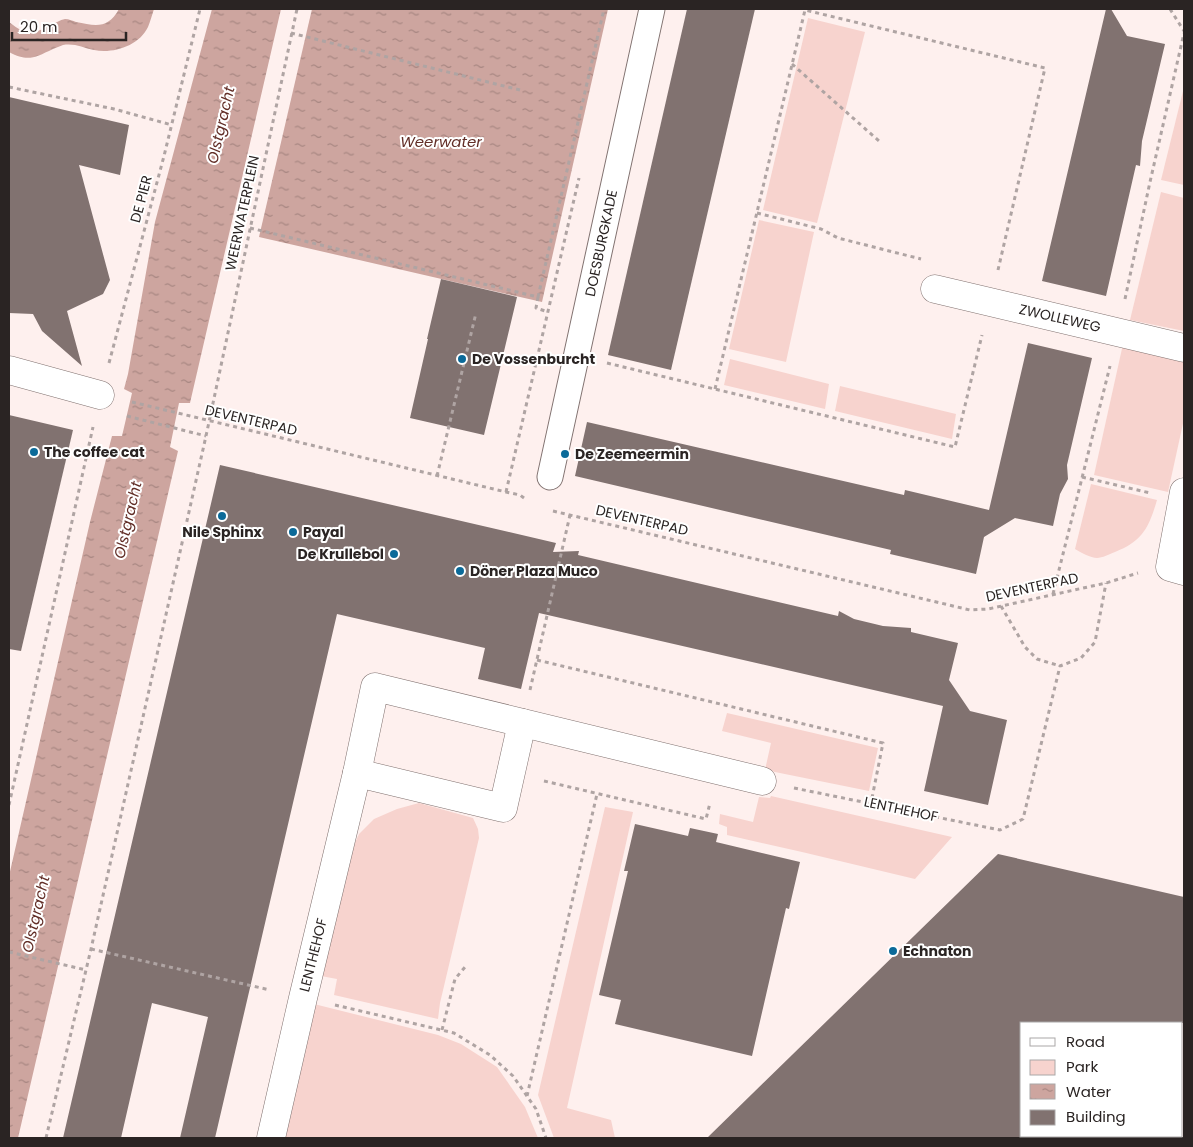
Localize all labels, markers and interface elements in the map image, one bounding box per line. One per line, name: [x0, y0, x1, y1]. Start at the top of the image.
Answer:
scale bar: [12, 10, 126, 42]
text: 20 m: [20, 16, 58, 37]
water label: Olstgracht: [201, 84, 240, 166]
water label: Weerwater: [400, 131, 482, 152]
street label: WEERWATERPLEIN: [220, 153, 264, 273]
street label: DE PIER: [125, 173, 157, 225]
street label: DOESBURGKADE: [580, 188, 622, 298]
street label: ZWOLLEWEG: [1017, 299, 1103, 337]
place label: De Vossenburcht: [472, 349, 595, 369]
marker: De Vossenburcht: [456, 353, 468, 365]
street label: DEVENTERPAD: [203, 400, 299, 440]
place label: The coffee cat: [44, 442, 145, 462]
place label: De Zeemeermin: [575, 444, 689, 464]
marker: The coffee cat: [28, 446, 40, 458]
marker: De Zeemeermin: [559, 448, 571, 460]
water label: Olstgracht: [108, 479, 147, 561]
street label: DEVENTERPAD: [594, 500, 690, 540]
marker: Nile Sphinx: [216, 510, 228, 522]
place label: Nile Sphinx: [182, 522, 263, 542]
place label: Payal: [303, 522, 344, 542]
marker: Payal: [287, 526, 299, 538]
place label: De Krullebol: [298, 544, 384, 564]
marker: De Krullebol: [388, 548, 400, 560]
place label: Döner Plaza Muco: [470, 561, 598, 581]
marker: Döner Plaza Muco: [454, 565, 466, 577]
street label: DEVENTERPAD: [984, 567, 1080, 607]
street label: LENTHEHOF: [862, 791, 940, 827]
water label: Olstgracht: [16, 873, 55, 955]
street label: LENTHEHOF: [294, 916, 332, 994]
place label: Echnaton: [903, 941, 971, 961]
marker: Echnaton: [887, 945, 899, 957]
legend: [1020, 1022, 1183, 1137]
text: Road: [1066, 1031, 1105, 1052]
text: Park: [1066, 1056, 1098, 1077]
text: Water: [1066, 1081, 1112, 1102]
text: Building: [1066, 1106, 1126, 1127]

